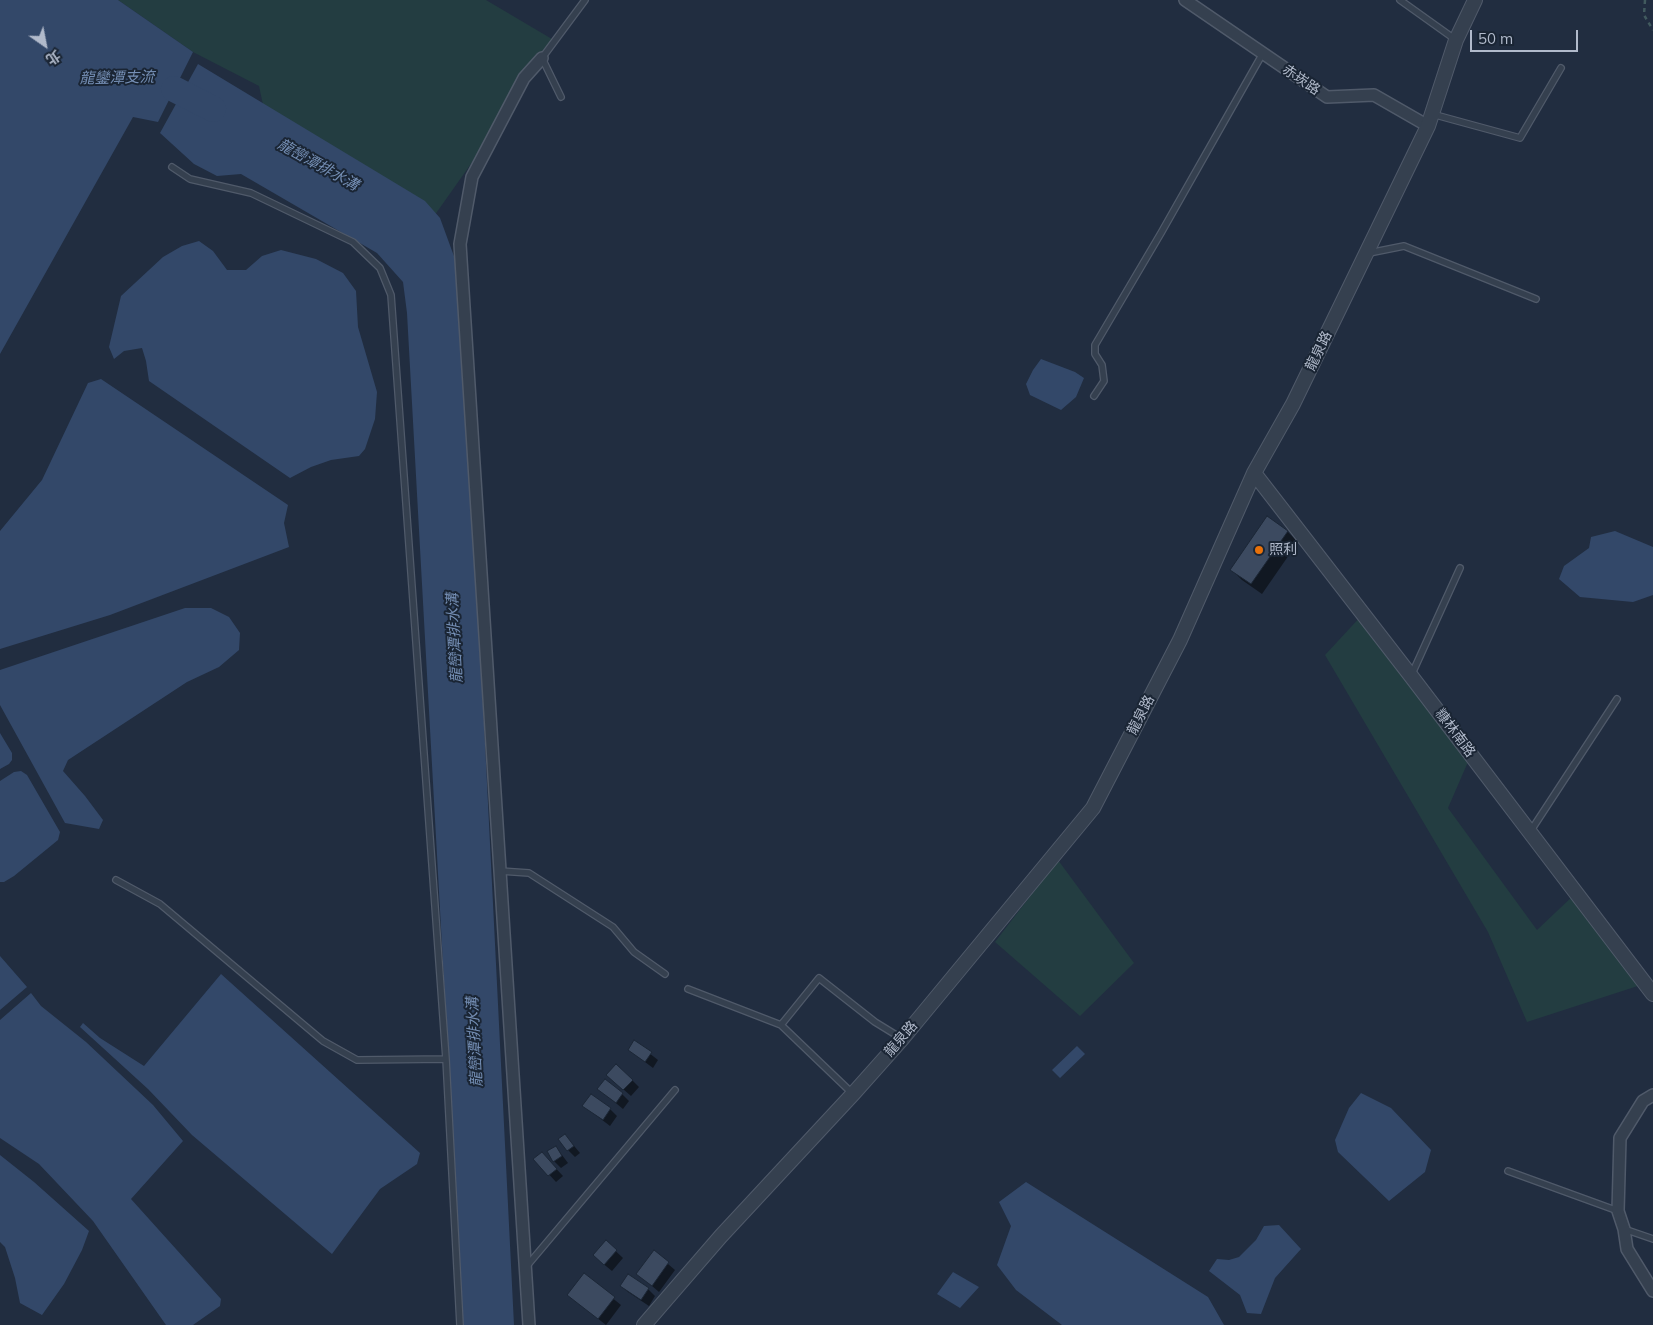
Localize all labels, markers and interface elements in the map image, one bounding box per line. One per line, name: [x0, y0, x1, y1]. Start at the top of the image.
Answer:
north arrow: [20, 20, 70, 70]
scale bar: [1473, 20, 1580, 52]
text: 50 m: [1478, 29, 1513, 48]
text: 北: [42, 46, 64, 69]
street label: 赤崁路: [1279, 61, 1323, 99]
water label: 龍鑾潭支流: [79, 68, 155, 88]
water label: 龍巒潭排水溝: [274, 135, 362, 195]
street label: 龍泉路: [1302, 328, 1336, 374]
place label: 照利: [1269, 542, 1297, 558]
marker: 照利: [1253, 544, 1265, 556]
water label: 龍巒潭排水溝: [444, 593, 466, 683]
street label: 龍泉路: [1124, 692, 1158, 738]
street label: 糠林南路: [1431, 706, 1479, 760]
water label: 龍巒潭排水溝: [464, 997, 486, 1087]
street label: 龍泉路: [881, 1018, 921, 1060]

